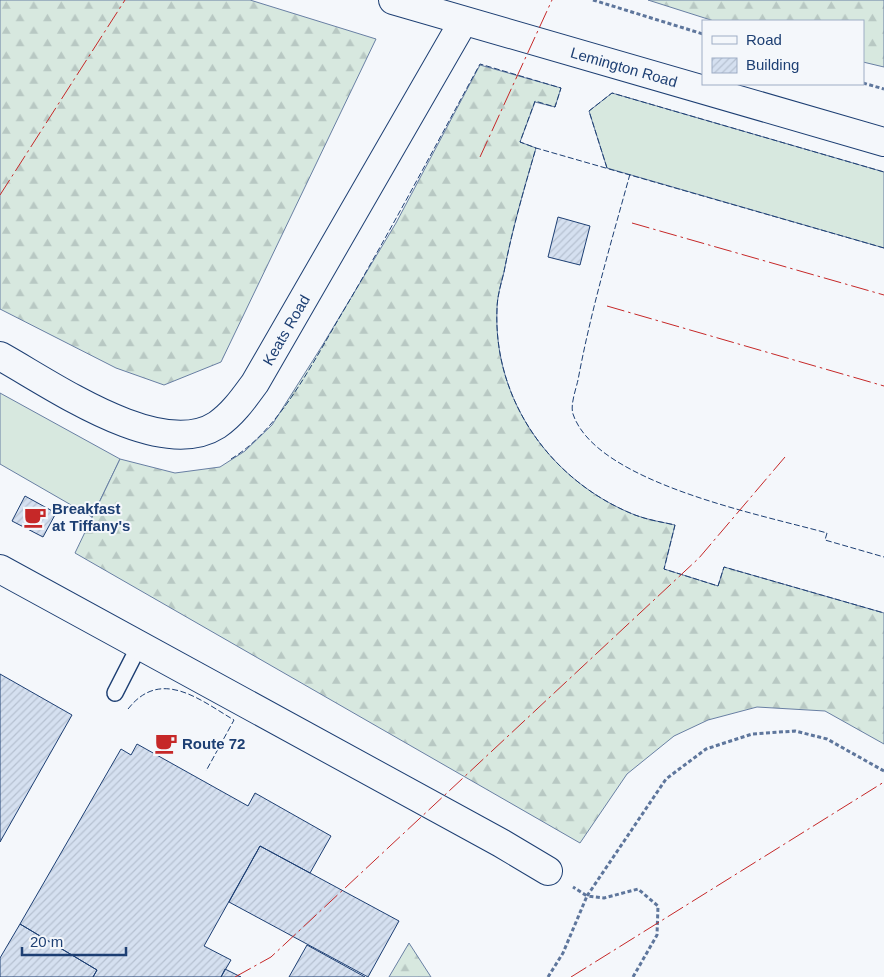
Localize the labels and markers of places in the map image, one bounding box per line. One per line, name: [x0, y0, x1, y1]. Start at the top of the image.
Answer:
place label: Breakfast at Tiffany's: [52, 500, 130, 534]
cafe icon: Breakfast at Tiffany's: [22, 504, 48, 530]
cafe icon: Route 72: [153, 730, 179, 756]
place label: Route 72: [182, 735, 245, 752]

